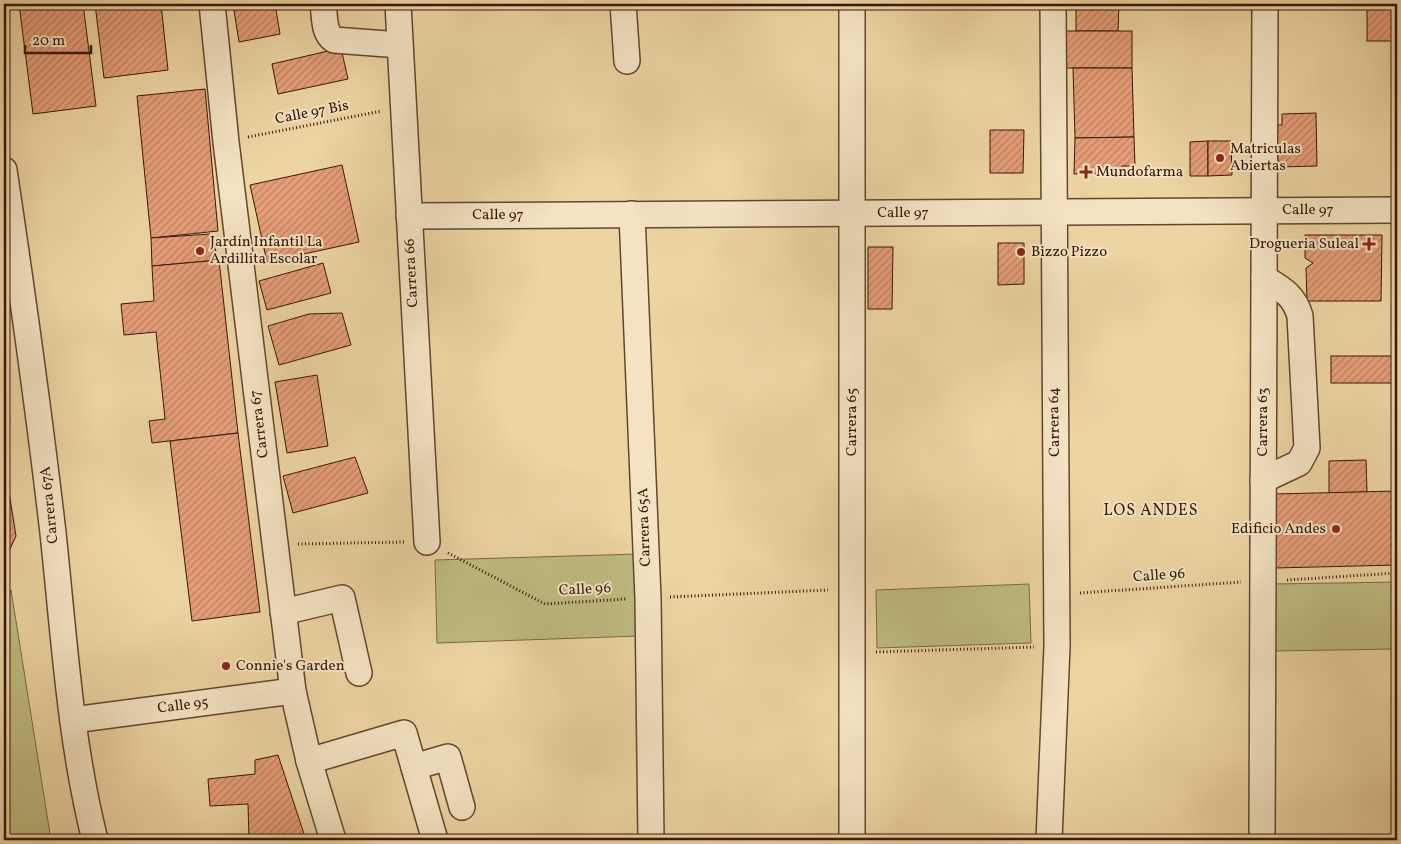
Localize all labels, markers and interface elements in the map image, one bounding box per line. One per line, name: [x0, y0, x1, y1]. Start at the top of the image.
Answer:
scale bar: [25, 22, 91, 54]
text: 20 m: [32, 31, 65, 52]
street label: Calle 97 Bis: [273, 96, 351, 130]
place label: Matriculas Abiertas: [1230, 139, 1301, 177]
marker: Matriculas Abiertas: [1214, 152, 1226, 164]
place label: Mundofarma: [1096, 162, 1183, 183]
marker: Mundofarma: [1080, 166, 1092, 178]
street label: Calle 97: [1282, 200, 1334, 221]
street label: Calle 97: [877, 203, 929, 224]
street label: Calle 97: [472, 205, 524, 226]
place label: Jardín Infantil La Ardillita Escolar: [210, 232, 323, 270]
place label: Drogueria Suleal: [1249, 234, 1359, 255]
street label: Carrera 66: [400, 238, 424, 308]
marker: Drogueria Suleal: [1363, 238, 1375, 250]
place label: Bizzo Pizzo: [1031, 242, 1107, 263]
marker: Jardín Infantil La Ardillita Escolar: [194, 245, 206, 257]
marker: Bizzo Pizzo: [1015, 246, 1027, 258]
street label: Carrera 64: [1044, 387, 1066, 457]
street label: Carrera 65: [842, 388, 863, 456]
street label: Carrera 63: [1253, 388, 1274, 456]
street label: Carrera 67: [245, 389, 275, 459]
street label: Carrera 67A: [35, 465, 65, 545]
street label: Carrera 65A: [633, 487, 657, 567]
district label: LOS ANDES: [1104, 500, 1198, 522]
place label: Edificio Andes: [1231, 519, 1326, 540]
marker: Edificio Andes: [1330, 523, 1342, 535]
street label: Calle 96: [1132, 564, 1186, 588]
street label: Calle 96: [558, 578, 612, 602]
place label: Connie's Garden: [236, 656, 345, 677]
marker: Connie's Garden: [220, 660, 232, 672]
street label: Calle 95: [156, 692, 210, 720]

